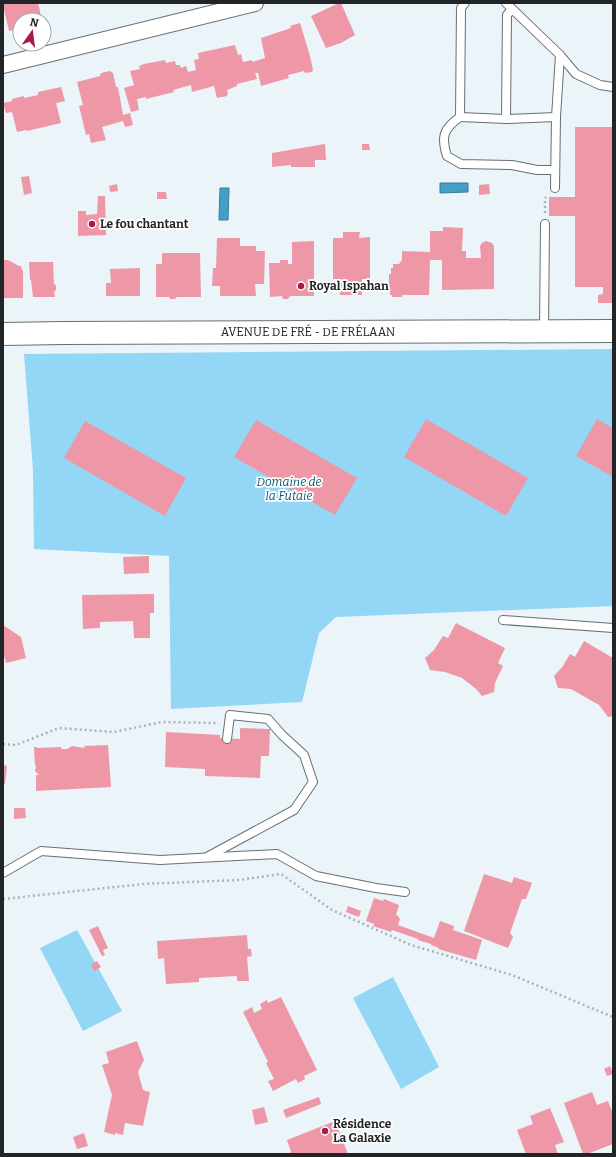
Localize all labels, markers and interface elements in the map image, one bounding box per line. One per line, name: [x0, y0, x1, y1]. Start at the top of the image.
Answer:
north arrow: [12, 12, 52, 52]
text: N: [29, 15, 40, 30]
place label: Le fou chantant: [100, 217, 189, 231]
marker: Le fou chantant: [87, 219, 97, 229]
place label: Royal Ispahan: [309, 279, 389, 293]
marker: Royal Ispahan: [296, 281, 306, 291]
street label: AVENUE DE FRÉ - DE FRÉLAAN: [221, 324, 396, 339]
park label: Domaine de la Futaie: [256, 475, 322, 503]
place label: Résidence La Galaxie: [333, 1117, 392, 1145]
marker: Résidence La Galaxie: [320, 1126, 330, 1136]

